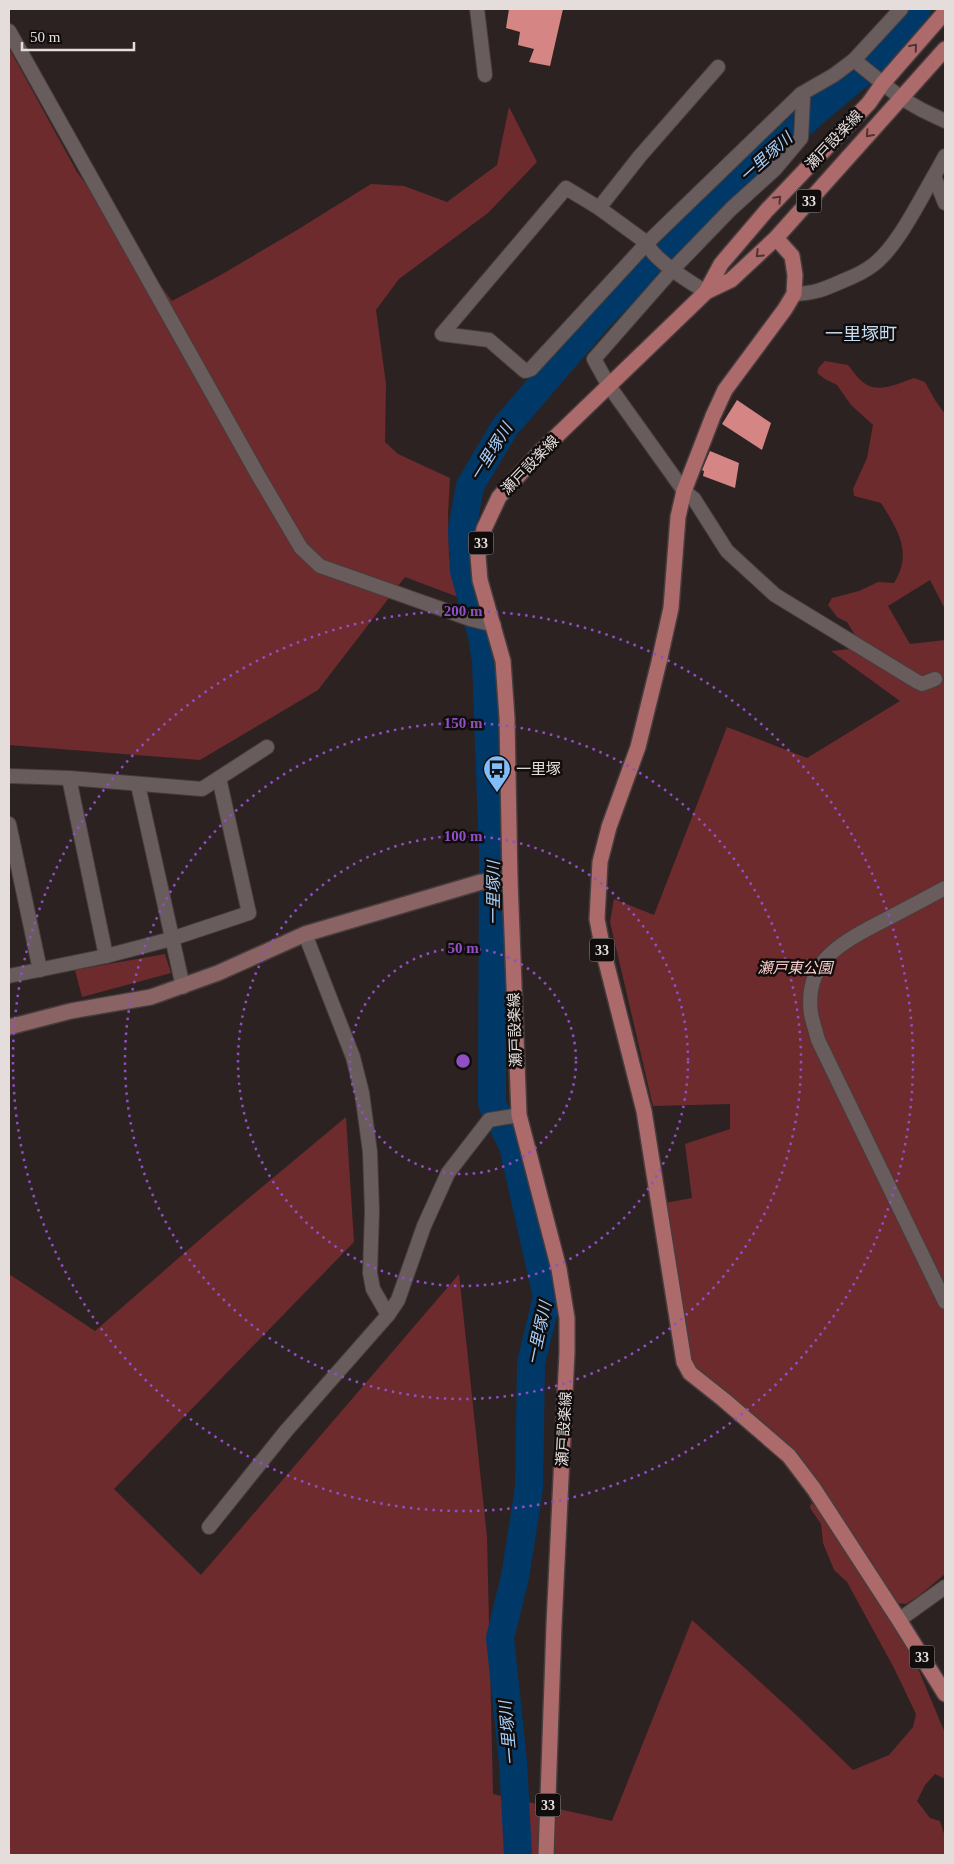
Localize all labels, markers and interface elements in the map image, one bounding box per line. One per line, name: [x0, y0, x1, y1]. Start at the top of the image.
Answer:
scale bar: [22, 20, 135, 52]
text: 50 m: [30, 29, 61, 45]
one-way arrow: [908, 44, 917, 53]
street label: 瀬戸設楽線: [803, 107, 865, 173]
water label: 一里塚川: [737, 128, 797, 185]
one-way arrow: [866, 129, 875, 138]
road number: 33: [796, 190, 822, 212]
one-way arrow: [772, 196, 781, 205]
one-way arrow: [756, 248, 765, 257]
district label: 一里塚町: [825, 324, 897, 344]
water label: 一里塚川: [467, 419, 516, 484]
street label: 瀬戸設楽線: [498, 432, 562, 498]
road number: 33: [468, 532, 494, 554]
text: 200 m: [444, 603, 483, 619]
text: 150 m: [444, 715, 483, 731]
bus stop icon: 一里塚: [482, 754, 512, 793]
place label: 一里塚: [516, 761, 561, 777]
text: 100 m: [444, 828, 483, 844]
water label: 一里塚川: [485, 859, 502, 925]
road number: 33: [590, 938, 614, 962]
text: 50 m: [447, 940, 479, 956]
park label: 瀬戸東公園: [757, 960, 834, 976]
street label: 瀬戸設楽線: [506, 992, 524, 1068]
centre of rings: [454, 1052, 472, 1070]
water label: 一里塚川: [524, 1298, 554, 1366]
street label: 瀬戸設楽線: [554, 1391, 574, 1467]
road number: 33: [910, 1645, 934, 1668]
water label: 一里塚川: [497, 1698, 519, 1766]
road number: 33: [536, 1794, 560, 1816]

